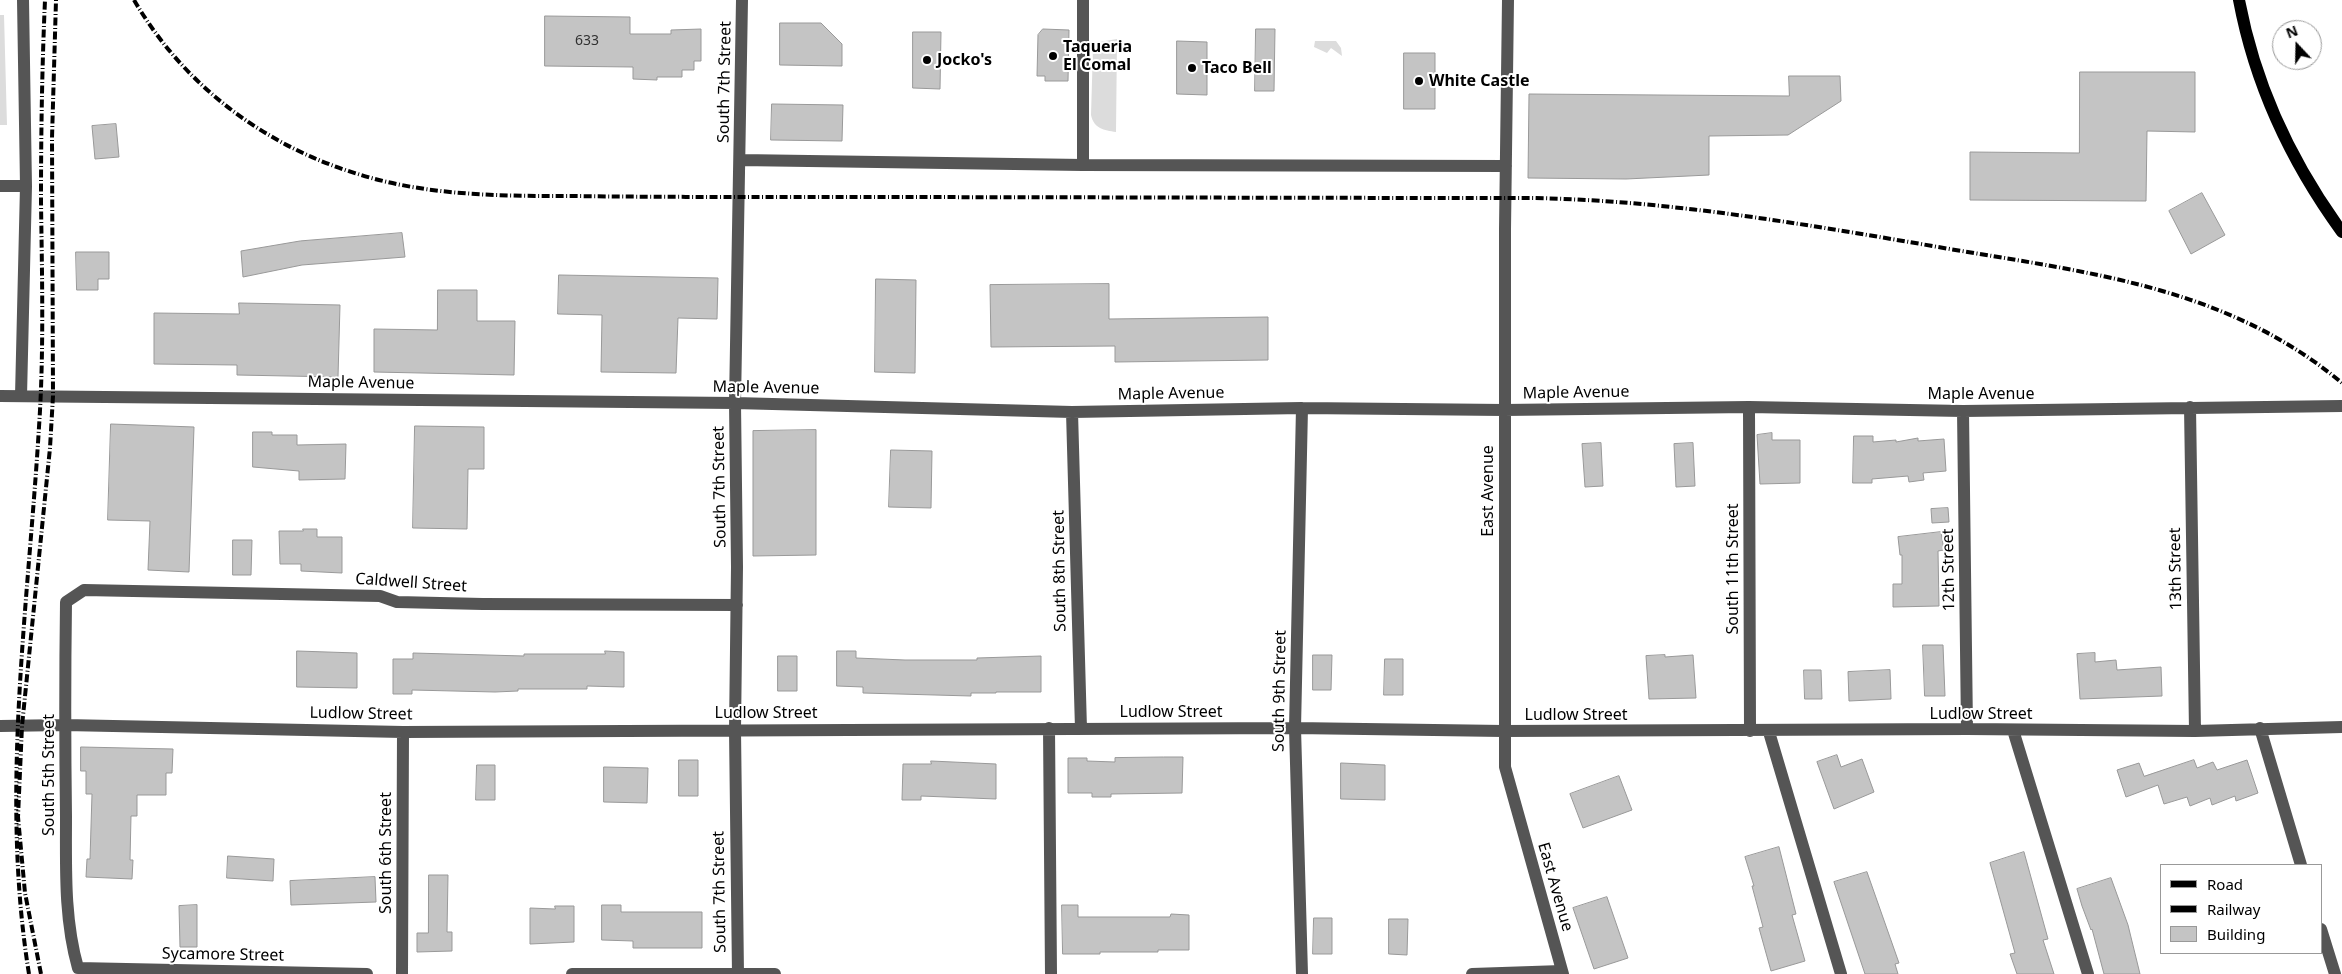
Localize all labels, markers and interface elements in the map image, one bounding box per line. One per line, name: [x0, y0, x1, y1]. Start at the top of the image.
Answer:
north arrow: [2272, 20, 2322, 70]
street label: South 7th Street: [714, 21, 736, 143]
text: N: [2283, 21, 2301, 42]
house number: 633: [575, 33, 599, 49]
place label: Taqueria El Comal: [1063, 37, 1132, 75]
place label: Jocko's: [937, 50, 992, 70]
marker: Taqueria El Comal: [1047, 50, 1059, 62]
marker: Jocko's: [921, 54, 933, 66]
place label: Taco Bell: [1202, 58, 1272, 78]
marker: Taco Bell: [1186, 62, 1198, 74]
place label: White Castle: [1429, 71, 1529, 91]
marker: White Castle: [1413, 75, 1425, 87]
street label: Maple Avenue: [307, 372, 415, 394]
street label: Maple Avenue: [712, 377, 820, 399]
street label: Maple Avenue: [1522, 382, 1630, 404]
street label: Maple Avenue: [1117, 383, 1225, 405]
street label: Maple Avenue: [1928, 384, 2034, 404]
street label: South 7th Street: [709, 426, 731, 548]
street label: East Avenue: [1478, 445, 1498, 537]
street label: South 11th Street: [1723, 504, 1743, 634]
street label: South 8th Street: [1049, 510, 1071, 632]
street label: 13th Street: [2166, 527, 2186, 611]
street label: 12th Street: [1939, 528, 1959, 612]
street label: Caldwell Street: [355, 570, 467, 596]
street label: South 9th Street: [1269, 630, 1291, 752]
street label: Ludlow Street: [1119, 702, 1223, 722]
street label: Ludlow Street: [714, 703, 818, 723]
street label: Ludlow Street: [309, 704, 413, 724]
street label: Ludlow Street: [1929, 704, 2033, 724]
street label: Ludlow Street: [1524, 705, 1628, 725]
street label: South 5th Street: [39, 714, 59, 836]
street label: South 6th Street: [376, 792, 396, 914]
street label: South 7th Street: [709, 831, 731, 953]
street label: East Avenue: [1533, 840, 1577, 934]
legend: [2160, 864, 2322, 954]
text: Road: [2207, 874, 2243, 894]
text: Railway: [2207, 899, 2260, 919]
text: Building: [2207, 924, 2265, 944]
street label: Sycamore Street: [162, 944, 284, 966]

